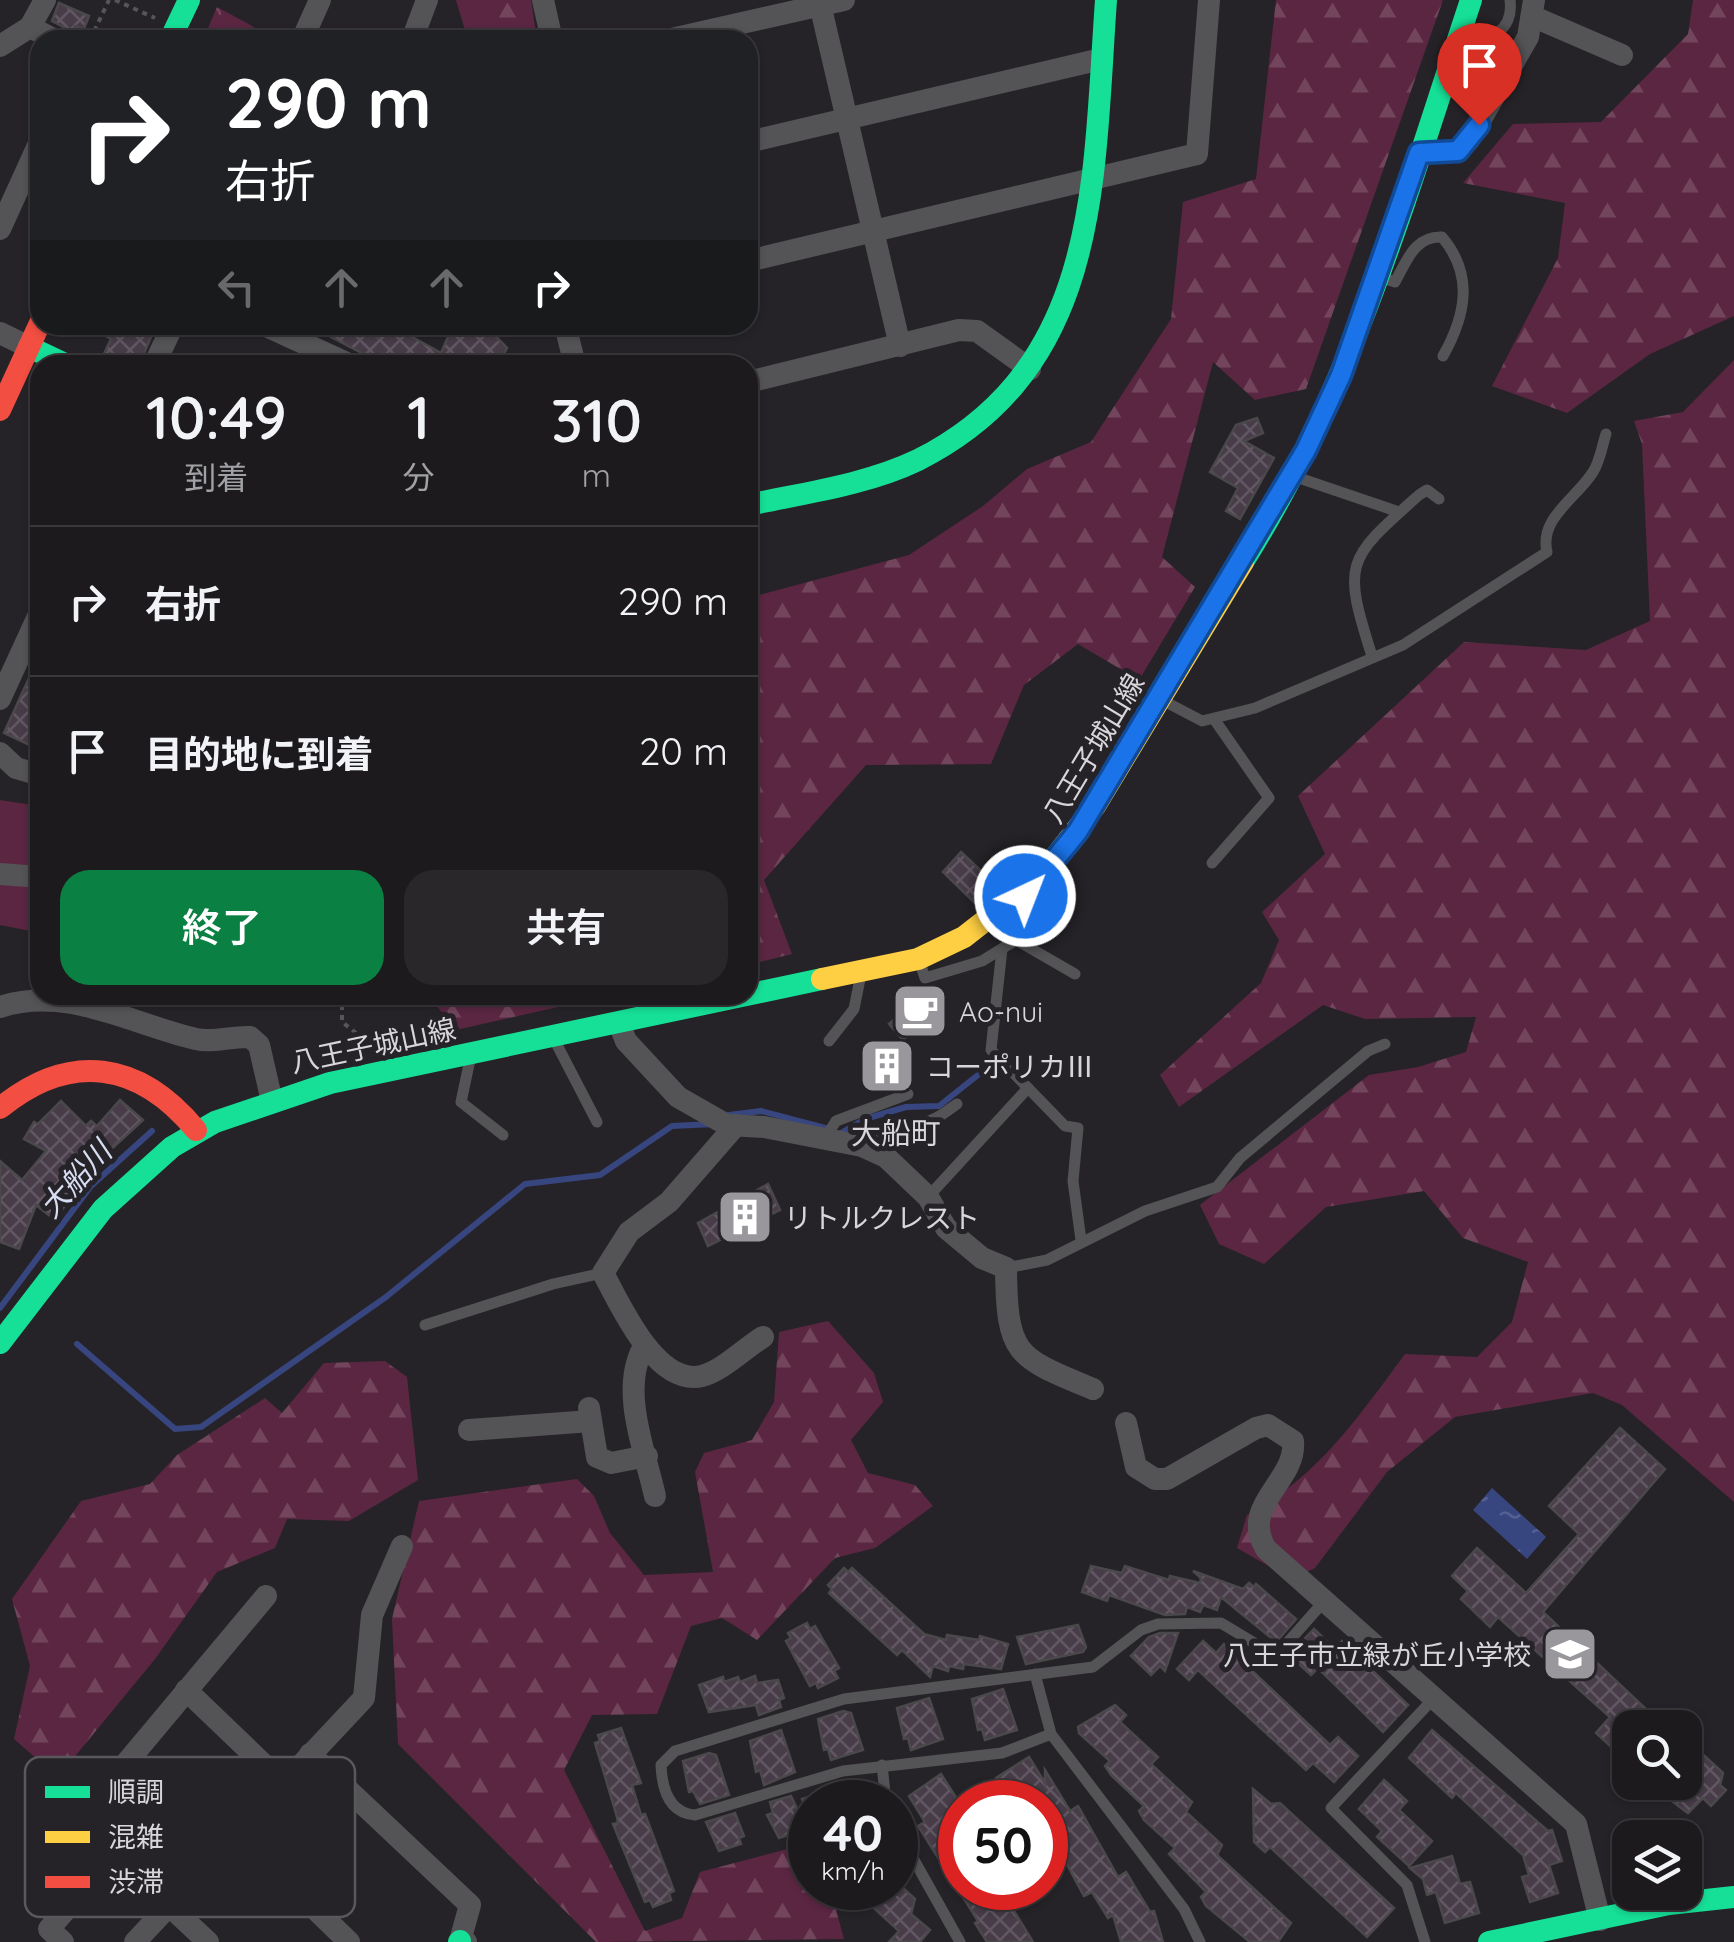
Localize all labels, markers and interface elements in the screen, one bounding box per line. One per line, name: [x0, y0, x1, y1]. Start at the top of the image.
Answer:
pin: [1437, 23, 1522, 126]
icon: arrive: [1452, 38, 1507, 93]
text: 290 m: [225, 58, 432, 146]
icon: right: [60, 70, 190, 200]
text: 右折: [225, 152, 315, 208]
icon: left: [209, 260, 264, 315]
icon: ahead: [314, 260, 369, 315]
icon: ahead: [419, 260, 474, 315]
icon: right: [524, 260, 579, 315]
text: 10:49: [146, 379, 287, 454]
text: 1: [407, 379, 430, 454]
text: 310: [551, 382, 642, 457]
text: m: [582, 455, 611, 495]
text: 到着: [184, 457, 248, 497]
text: 分: [403, 457, 435, 497]
icon: right: [60, 574, 115, 629]
text: 290 m: [618, 577, 728, 625]
text: 右折: [145, 580, 221, 628]
street label: 八王子城山線: [1035, 667, 1151, 829]
icon: arrive: [60, 724, 115, 779]
text: 20 m: [639, 727, 728, 775]
text: 目的地に到着: [145, 730, 373, 778]
position arrow: [973, 844, 1077, 948]
button: 終了: [60, 870, 384, 985]
button: 共有: [404, 870, 728, 985]
cafe icon: Ao-nui: [890, 981, 950, 1041]
place label: Ao-nui: [959, 994, 1043, 1029]
street label: 八王子城山線: [287, 1010, 459, 1080]
building icon: コーポリカⅢ: [857, 1036, 917, 1096]
place label: コーポリカⅢ: [926, 1049, 1094, 1084]
district label: 大船町: [851, 1114, 941, 1152]
water label: 大船川: [31, 1131, 121, 1225]
building icon: リトルクレスト: [715, 1187, 775, 1247]
place label: リトルクレスト: [784, 1200, 980, 1235]
school or university icon: 八王子市立緑が丘小学校: [1540, 1624, 1600, 1684]
place label: 八王子市立緑が丘小学校: [1223, 1637, 1531, 1672]
map controls: [1612, 1710, 1702, 1910]
button: search: [1612, 1710, 1702, 1800]
legend: [25, 1757, 355, 1917]
text: 順調: [108, 1774, 164, 1809]
speed limit sign: 50: [938, 1780, 1068, 1910]
text: 40: [823, 1801, 883, 1864]
text: 混雑: [108, 1819, 164, 1854]
button: layers: [1612, 1820, 1702, 1910]
text: km/h: [821, 1855, 885, 1886]
text: 渋滞: [108, 1864, 164, 1899]

